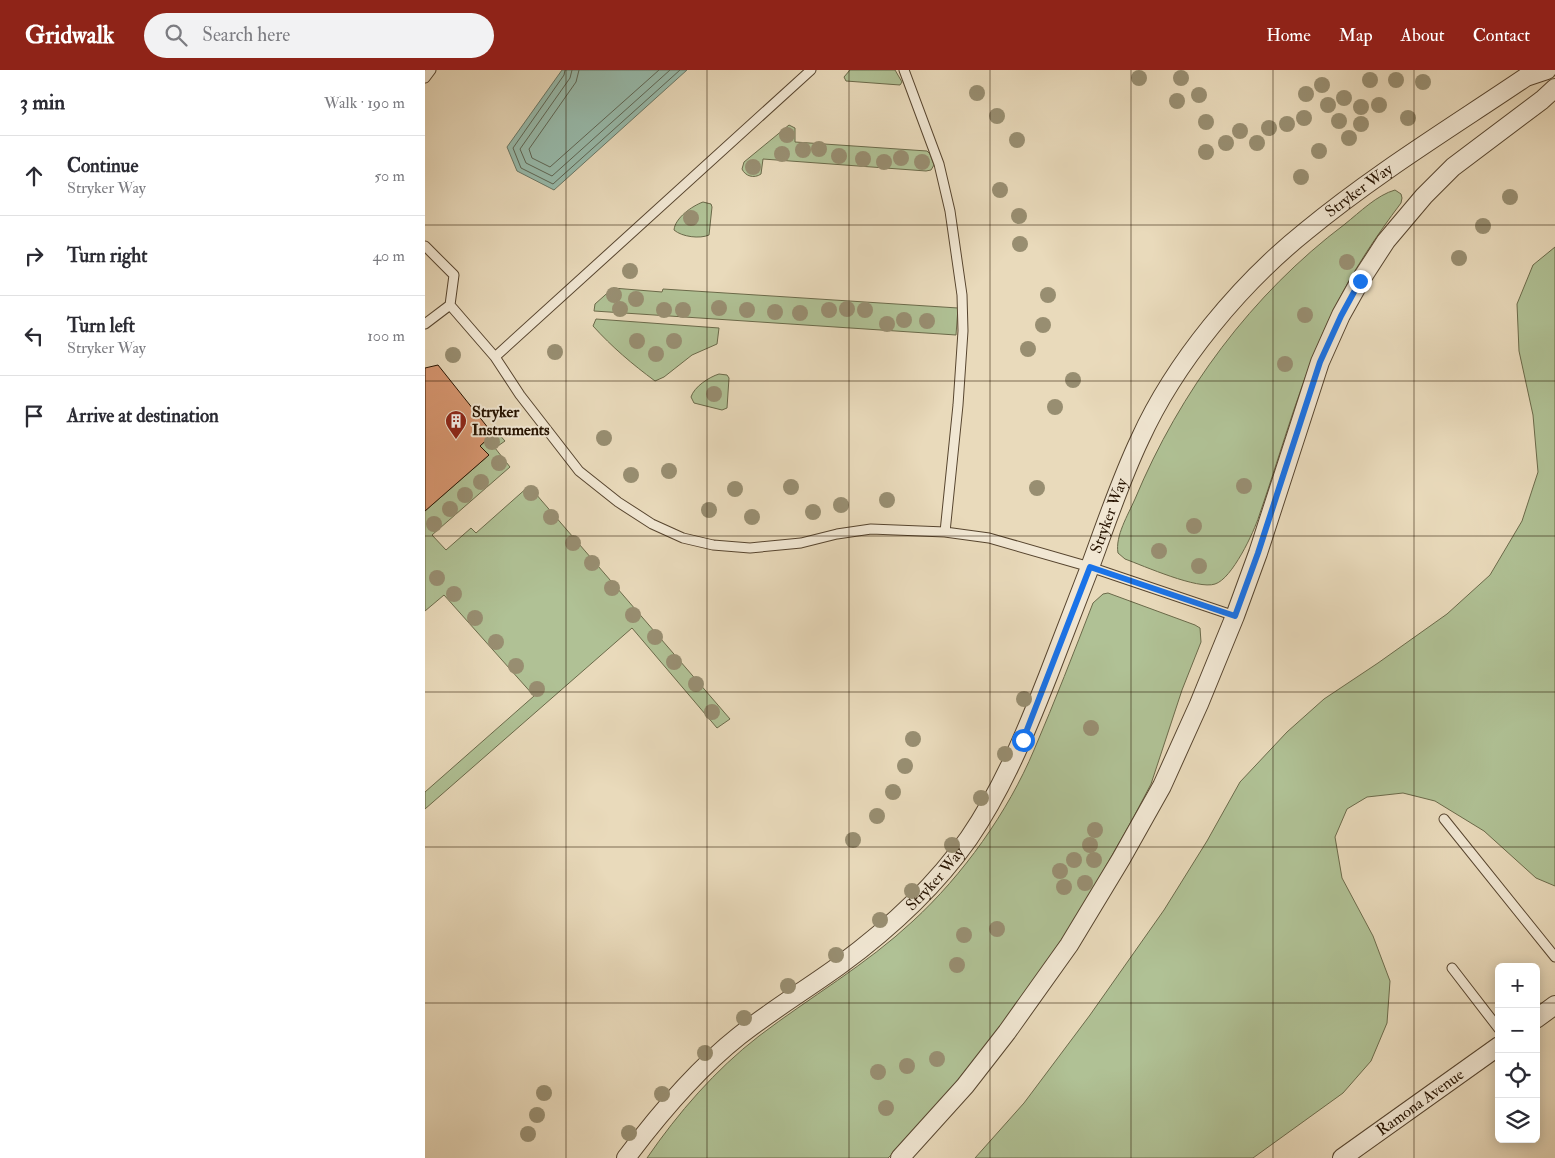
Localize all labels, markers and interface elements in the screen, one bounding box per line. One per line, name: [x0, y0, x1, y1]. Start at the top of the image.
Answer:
search box: [144, 13, 494, 58]
text: Gridwalk: [25, 20, 114, 51]
icon: search: [162, 21, 190, 49]
text: Search here: [202, 23, 290, 47]
text: Home: [1266, 24, 1311, 47]
text: Map: [1339, 24, 1373, 47]
text: About: [1401, 24, 1445, 47]
text: Contact: [1473, 24, 1530, 47]
text: 3 min: [20, 89, 65, 116]
text: Walk · 190 m: [324, 93, 405, 113]
text: Continue: [67, 154, 138, 178]
street label: Stryker Way: [1321, 159, 1397, 222]
icon: ahead: [20, 162, 48, 190]
text: 50 m: [374, 166, 405, 186]
text: Stryker Way: [67, 178, 146, 198]
icon: right: [20, 242, 48, 270]
text: Turn right: [67, 244, 147, 268]
text: 40 m: [372, 246, 405, 266]
route end: [1349, 270, 1372, 293]
text: Turn left: [67, 314, 135, 338]
icon: left: [20, 322, 48, 350]
text: 100 m: [367, 326, 405, 346]
text: Stryker Way: [67, 338, 146, 358]
icon: arrive: [20, 402, 48, 430]
place label: Stryker Instruments: [472, 402, 550, 440]
text: Arrive at destination: [67, 404, 219, 428]
building icon: Stryker Instruments: [444, 409, 468, 440]
street label: Stryker Way: [1086, 474, 1132, 556]
route start: [1012, 729, 1035, 752]
street label: Stryker Way: [902, 842, 970, 915]
map controls: [1495, 963, 1540, 1143]
button: +: [1495, 963, 1540, 1008]
button: −: [1495, 1008, 1540, 1053]
button: locate: [1495, 1053, 1540, 1098]
street label: Ramona Avenue: [1373, 1064, 1468, 1140]
button: layers: [1495, 1098, 1540, 1143]

